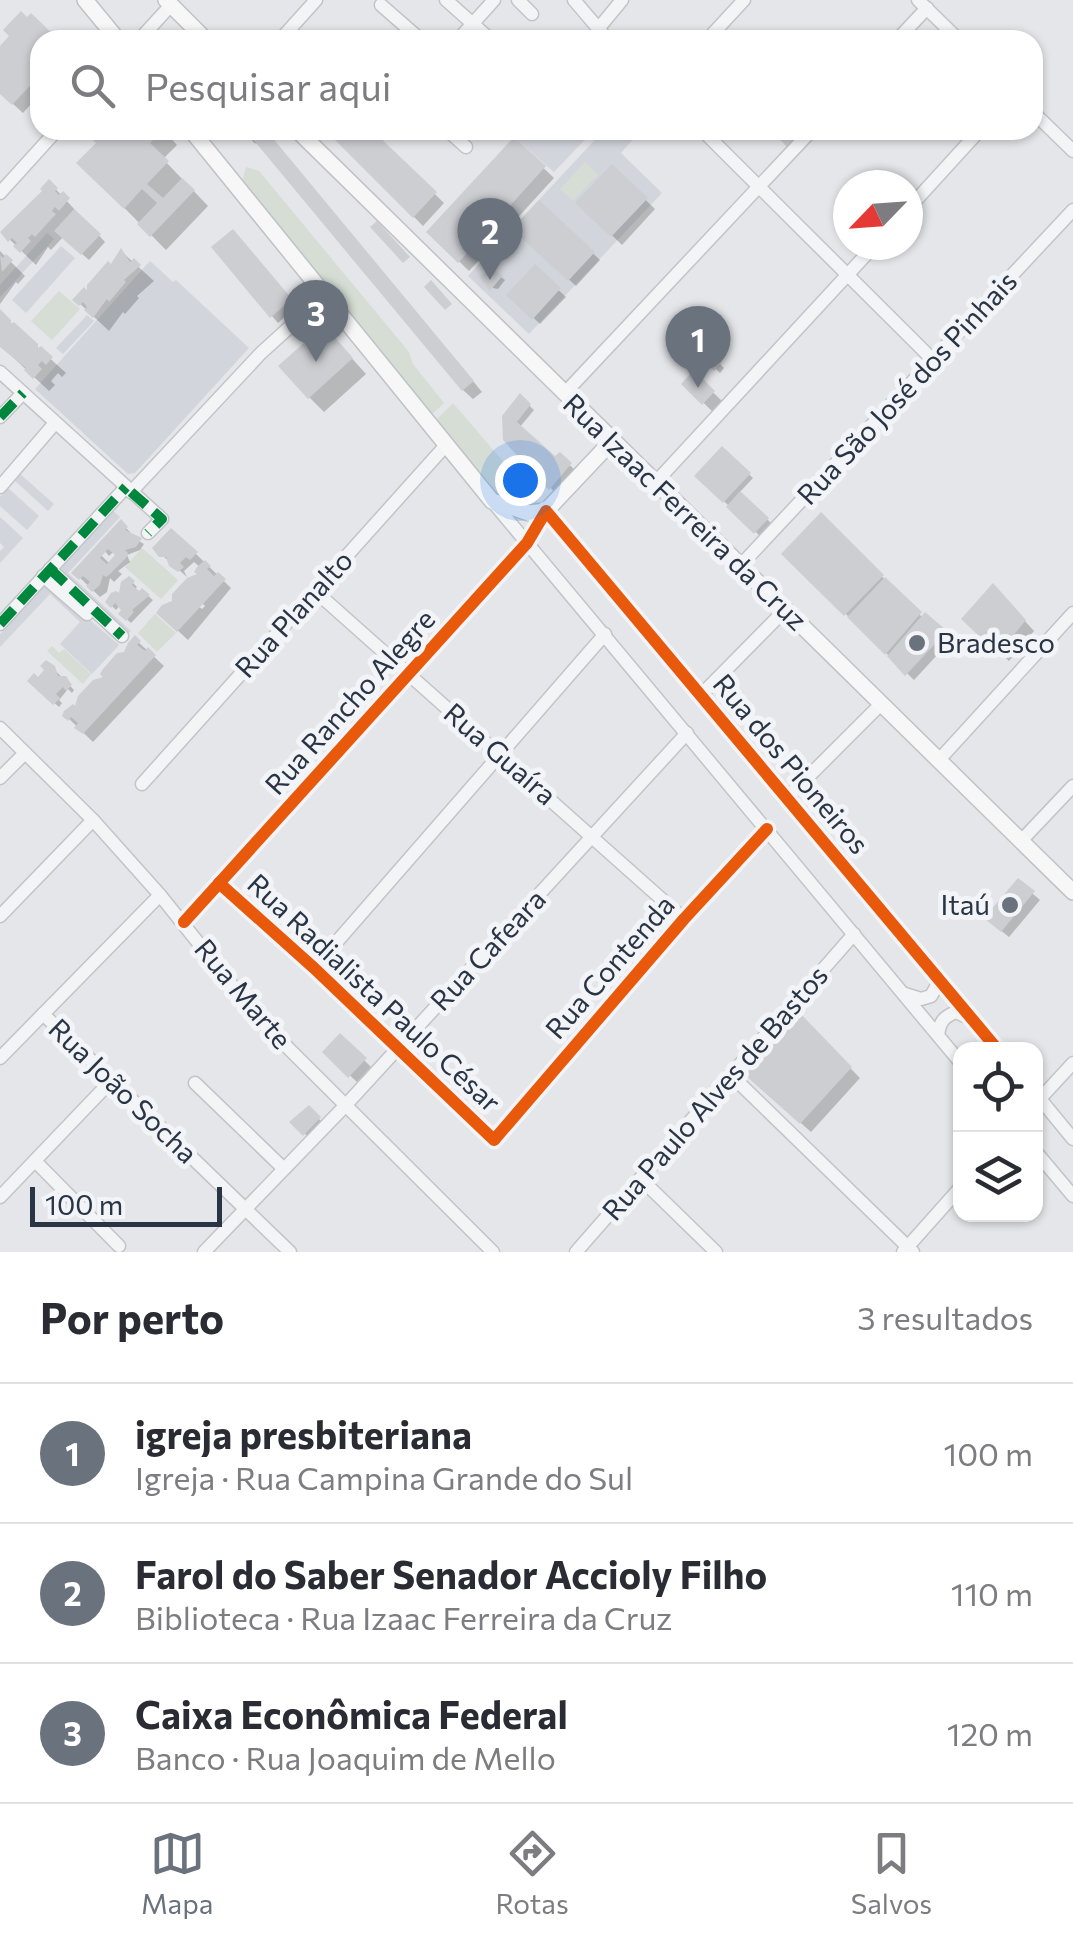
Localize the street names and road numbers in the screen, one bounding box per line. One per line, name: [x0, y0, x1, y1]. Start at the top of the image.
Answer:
street label: Rua São José dos Pinhais: [789, 263, 1023, 511]
street label: Rua Izaac Ferreira da Cruz: [557, 386, 815, 637]
street label: Rua Planalto: [227, 543, 359, 684]
street label: Rua Rancho Alegre: [257, 602, 441, 801]
street label: Rua dos Pioneiros: [707, 666, 877, 860]
street label: Rua Guaíra: [437, 695, 564, 811]
street label: Rua Radialista Paulo César: [241, 866, 508, 1118]
street label: Rua Cafeara: [423, 882, 552, 1017]
street label: Rua Contenda: [538, 888, 681, 1045]
street label: Rua Marte: [188, 932, 299, 1055]
street label: Rua Paulo Alves de Bastos: [594, 958, 834, 1227]
street label: Rua João Socha: [42, 1011, 205, 1170]

